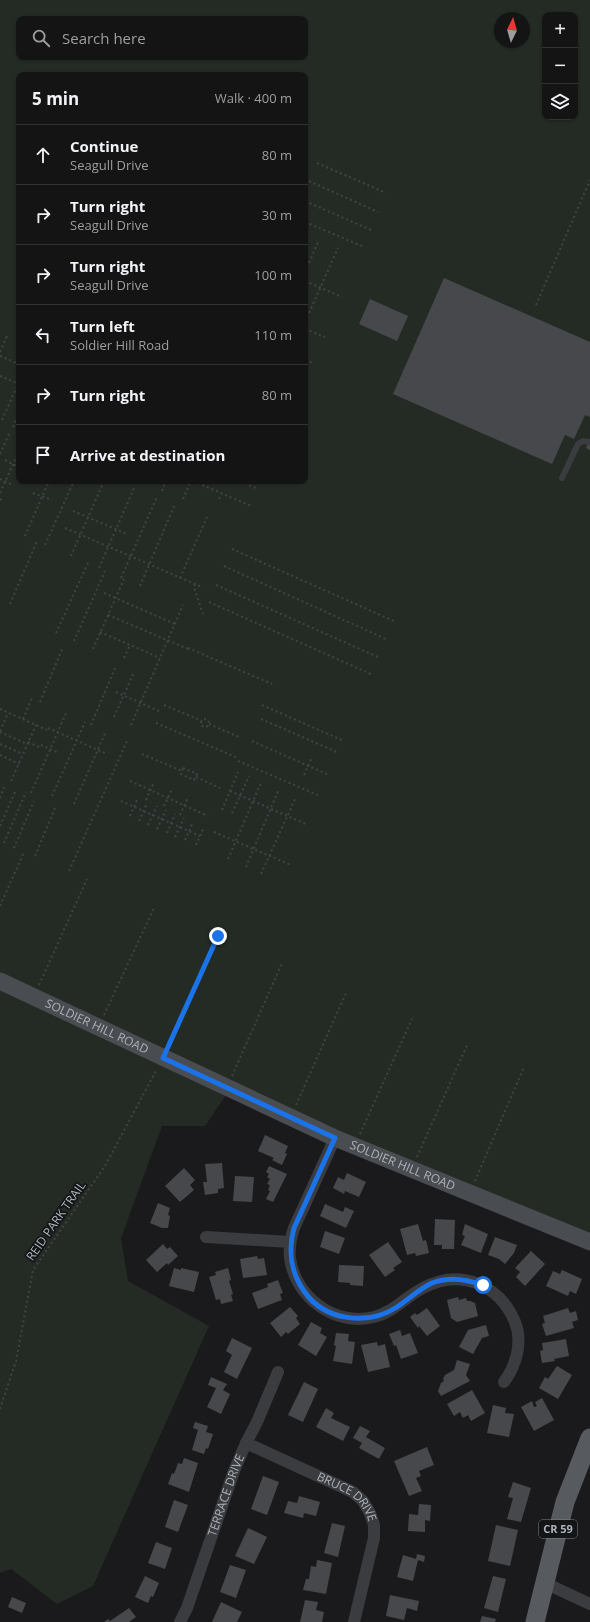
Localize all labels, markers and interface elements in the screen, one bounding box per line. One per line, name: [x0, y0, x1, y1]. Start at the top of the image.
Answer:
north arrow: [494, 12, 530, 48]
map controls: [542, 12, 578, 120]
button: +: [542, 12, 578, 48]
search box: [16, 16, 308, 60]
icon: search: [30, 27, 52, 49]
text: Search here: [62, 28, 146, 48]
button: −: [542, 48, 578, 84]
button: layers: [542, 84, 578, 120]
text: 5 min: [32, 87, 79, 110]
text: Walk · 400 m: [215, 89, 292, 107]
text: Continue: [70, 136, 138, 156]
icon: ahead: [32, 144, 54, 166]
text: 80 m: [262, 146, 292, 164]
text: Seagull Drive: [70, 156, 148, 174]
text: Turn right: [70, 196, 145, 216]
icon: right: [32, 204, 54, 226]
text: 30 m: [262, 206, 292, 224]
text: Seagull Drive: [70, 216, 148, 234]
text: Turn right: [70, 256, 145, 276]
icon: right: [32, 264, 54, 286]
text: 100 m: [254, 266, 292, 284]
text: Seagull Drive: [70, 276, 148, 294]
text: Turn left: [70, 316, 135, 336]
icon: left: [32, 324, 54, 346]
text: 110 m: [254, 326, 292, 344]
text: Soldier Hill Road: [70, 336, 169, 354]
icon: right: [32, 384, 54, 406]
text: Turn right: [70, 385, 145, 405]
text: 80 m: [262, 386, 292, 404]
icon: arrive: [32, 444, 54, 466]
text: Arrive at destination: [70, 445, 225, 465]
route end: [209, 927, 227, 945]
street label: SOLDIER HILL ROAD: [43, 994, 152, 1058]
street label: SOLDIER HILL ROAD: [348, 1136, 458, 1194]
street label: REID PARK TRAIL: [22, 1178, 89, 1264]
route start: [474, 1276, 492, 1294]
street label: TERRACE DRIVE: [203, 1451, 248, 1539]
street label: BRUCE DRIVE: [314, 1468, 381, 1523]
road number: CR 59: [539, 1520, 577, 1538]

